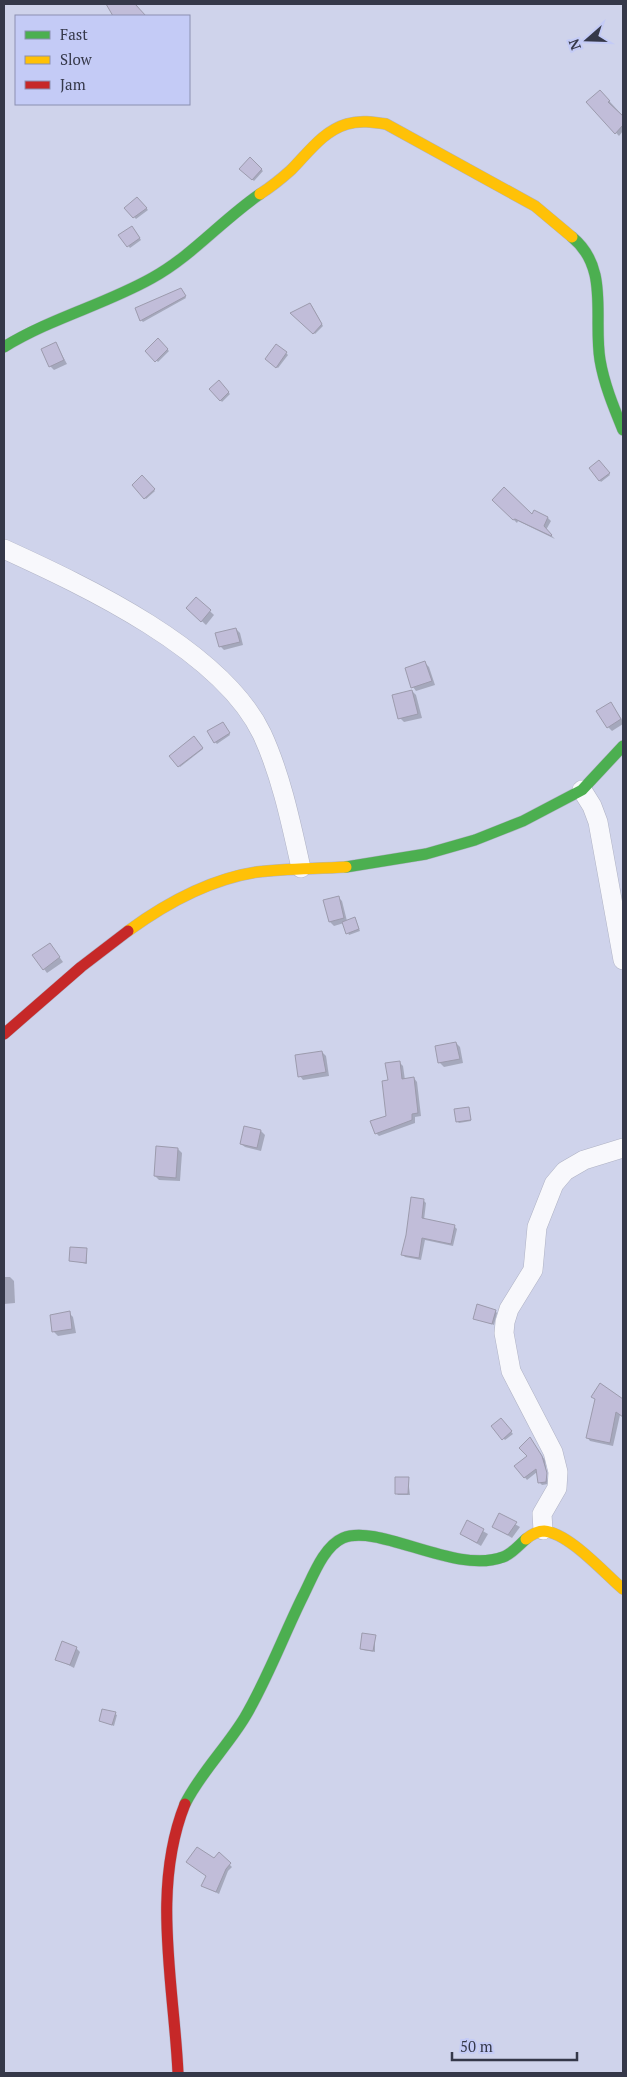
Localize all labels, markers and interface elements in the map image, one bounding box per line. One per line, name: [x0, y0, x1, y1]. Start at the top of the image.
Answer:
legend: [15, 15, 190, 105]
north arrow: [562, 15, 612, 65]
text: Fast: [60, 24, 88, 44]
text: N: [563, 36, 585, 53]
text: Slow: [60, 49, 93, 69]
text: Jam: [60, 74, 86, 94]
scale bar: [452, 2030, 577, 2062]
text: 50 m: [460, 2036, 493, 2056]

